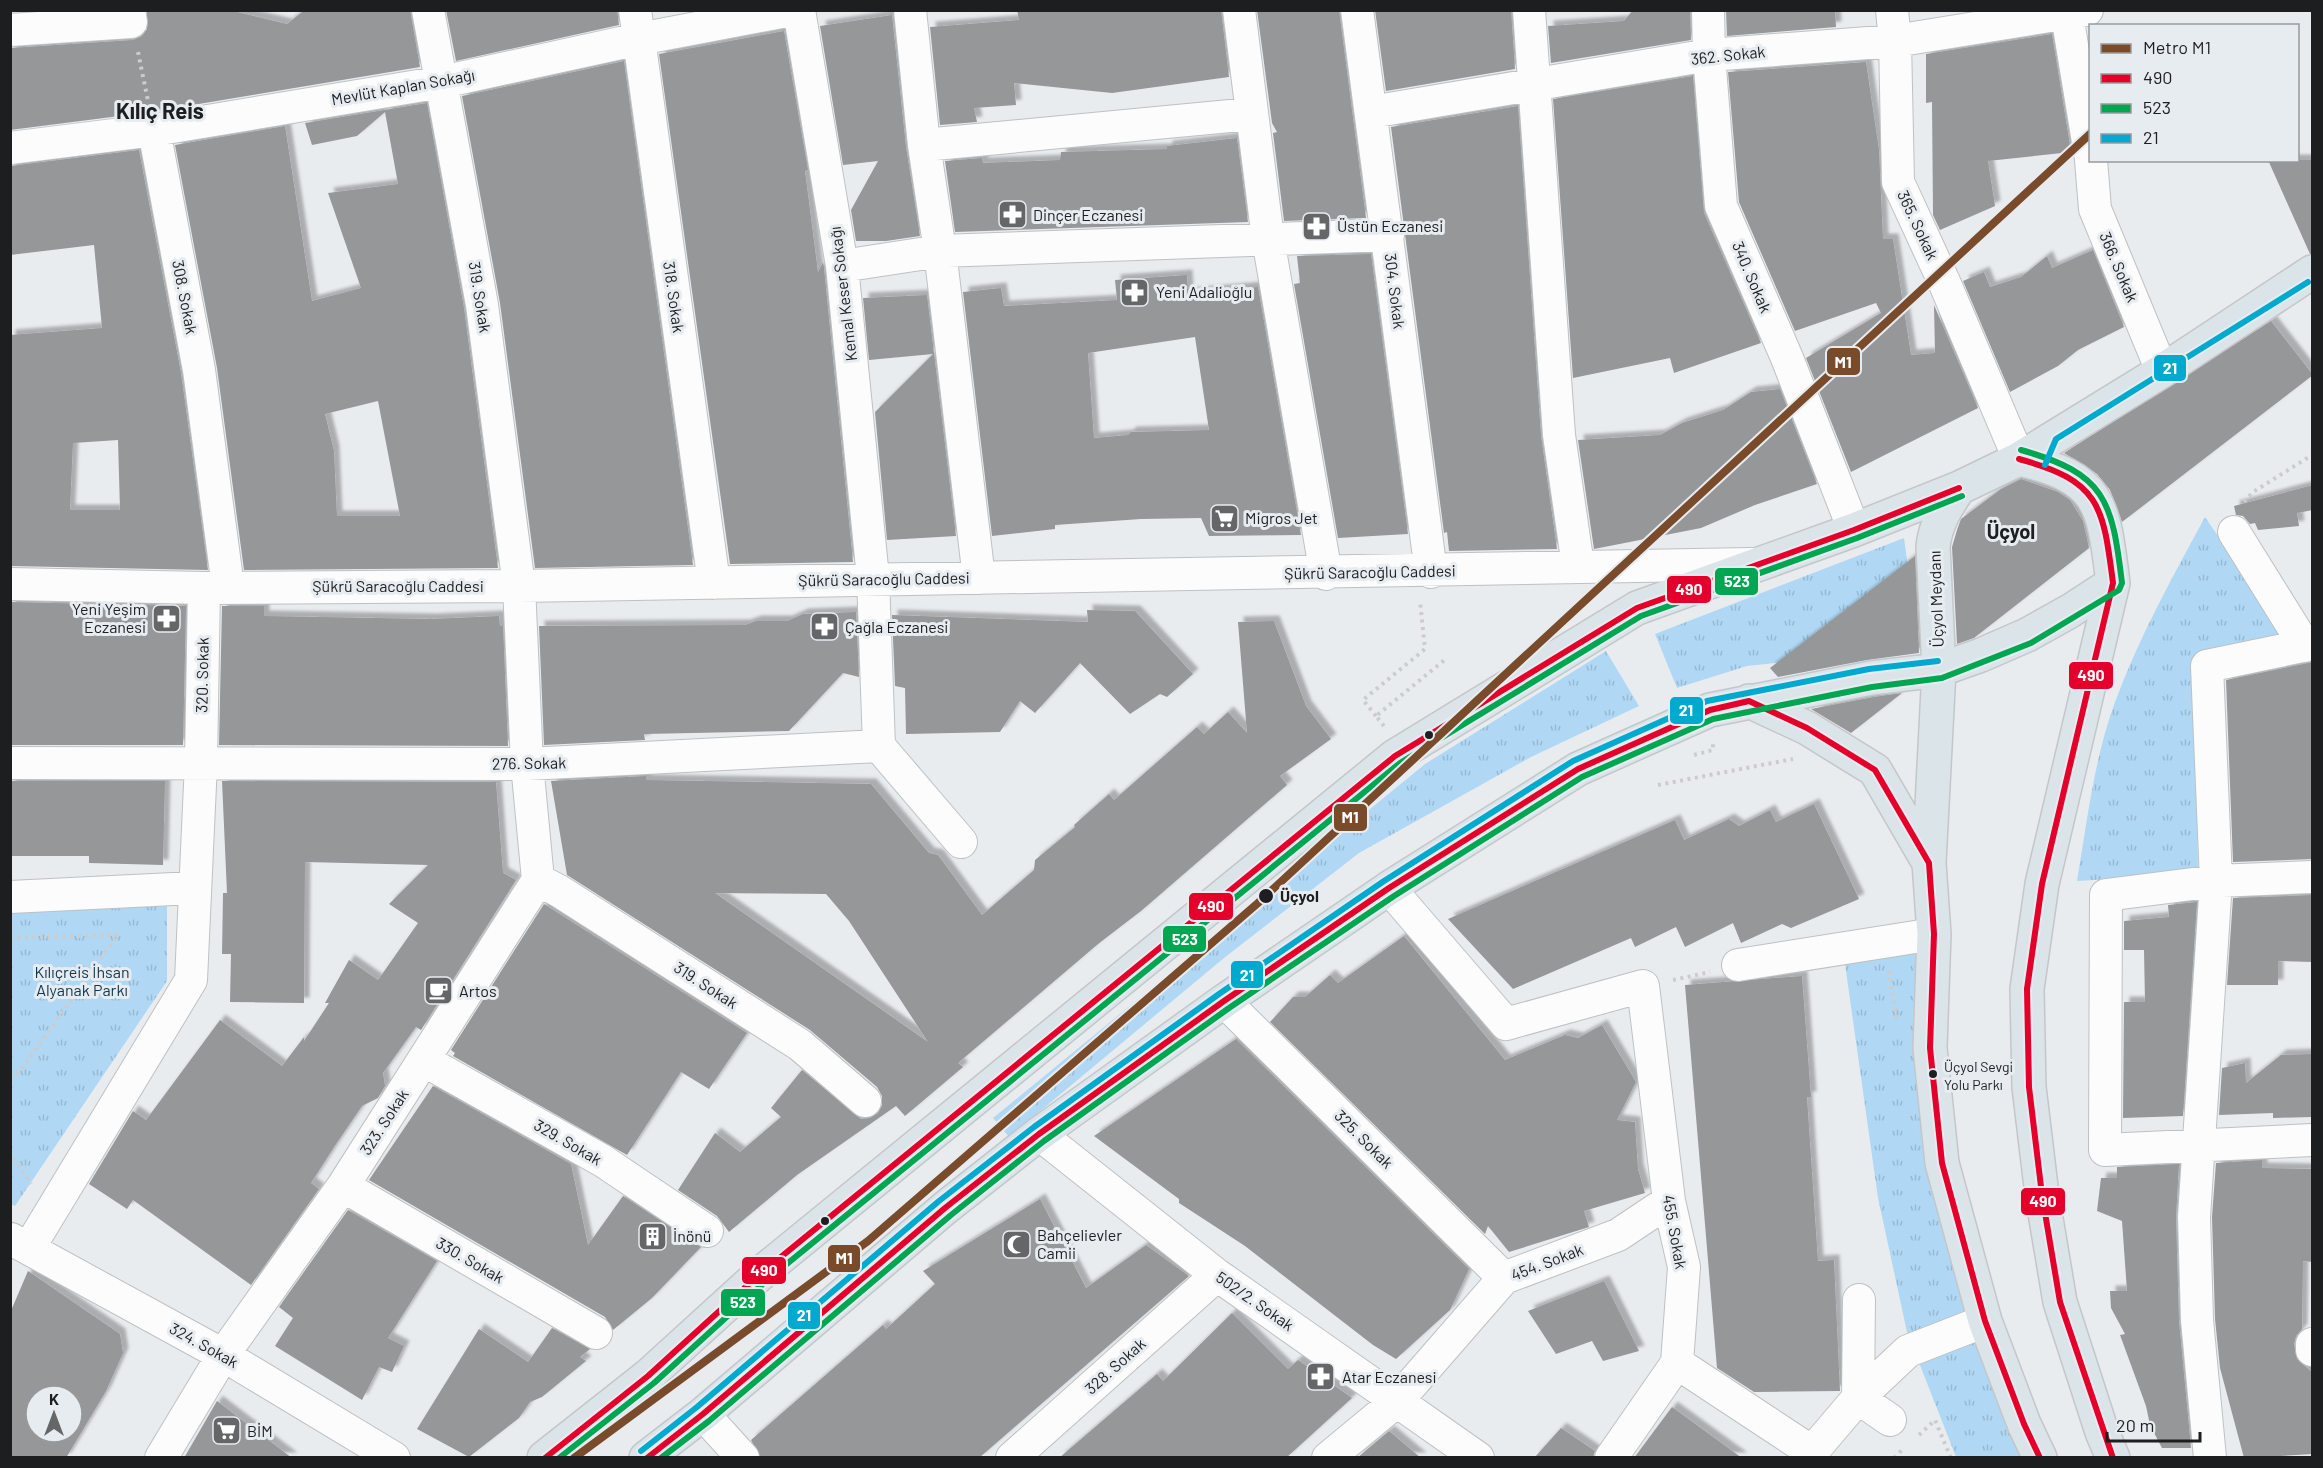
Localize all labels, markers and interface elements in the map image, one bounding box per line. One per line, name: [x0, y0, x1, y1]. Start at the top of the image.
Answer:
legend: [2089, 24, 2299, 162]
text: Metro M1: [2143, 36, 2211, 58]
street label: 362. Sokak: [1690, 41, 1766, 68]
street label: Mevlüt Kaplan Sokağı: [330, 65, 476, 108]
text: 490: [2143, 66, 2172, 88]
text: 523: [2143, 96, 2171, 118]
district label: Kılıç Reis: [116, 97, 204, 123]
text: 21: [2143, 126, 2159, 148]
street label: 365. Sokak: [1894, 187, 1943, 263]
pharmacy icon: Dinçer Eczanesi: [996, 199, 1028, 231]
place label: Dinçer Eczanesi: [1033, 205, 1143, 224]
pharmacy icon: Üstün Eczanesi: [1300, 210, 1332, 242]
place label: Üstün Eczanesi: [1337, 216, 1443, 235]
street label: Kemal Keser Sokağı: [825, 226, 860, 363]
street label: 366. Sokak: [2096, 229, 2143, 305]
street label: 340. Sokak: [1729, 238, 1776, 315]
street label: 304. Sokak: [1381, 252, 1410, 330]
street label: 308. Sokak: [169, 258, 202, 336]
street label: 319. Sokak: [465, 260, 495, 334]
street label: 318. Sokak: [660, 260, 689, 334]
pharmacy icon: Yeni Adalioğlu: [1119, 276, 1151, 308]
place label: Yeni Adalioğlu: [1156, 282, 1252, 301]
line badge: M1: [1826, 347, 1861, 376]
text: M1: [1834, 352, 1852, 371]
line badge: 21: [2153, 354, 2187, 382]
text: 21: [2163, 358, 2177, 377]
supermarket icon: Migros Jet: [1208, 502, 1240, 534]
place label: Migros Jet: [1245, 508, 1318, 527]
district label: Üçyol: [1987, 519, 2035, 543]
street label: Üçyol Meydanı: [1924, 550, 1947, 648]
street label: Şükrü Saracoğlu Caddesi: [1284, 561, 1456, 582]
line badge: 523: [1714, 567, 1759, 596]
street label: Şükrü Saracoğlu Caddesi: [798, 568, 970, 589]
text: 523: [1724, 571, 1750, 590]
line badge: 490: [1666, 575, 1712, 604]
street label: Şükrü Saracoğlu Caddesi: [312, 576, 484, 595]
text: 490: [1675, 579, 1703, 598]
place label: Yeni Yeşim Eczanesi: [72, 599, 146, 636]
pharmacy icon: Yeni Yeşim Eczanesi: [151, 602, 183, 634]
pharmacy icon: Çağla Eczanesi: [808, 611, 840, 643]
place label: Çağla Eczanesi: [845, 617, 948, 636]
street label: 320. Sokak: [191, 637, 212, 713]
line badge: 490: [2068, 661, 2114, 690]
text: 490: [2077, 665, 2105, 684]
line badge: 21: [1669, 696, 1704, 725]
text: 21: [1679, 700, 1693, 719]
unlabelled marker: [1423, 729, 1435, 741]
street label: 276. Sokak: [492, 752, 566, 773]
line badge: M1: [1333, 803, 1368, 832]
text: M1: [1341, 807, 1359, 826]
place label: Üçyol: [1280, 886, 1319, 905]
marker: Üçyol: [1257, 887, 1275, 905]
line badge: 490: [1188, 892, 1234, 921]
text: 490: [1197, 896, 1225, 915]
line badge: 523: [1162, 925, 1207, 953]
text: 523: [1172, 929, 1198, 948]
street label: 319. Sokak: [671, 957, 742, 1012]
line badge: 21: [1230, 960, 1264, 989]
park label: Kılıçreis İhsan Alyanak Parkı: [34, 962, 130, 999]
text: 21: [1240, 965, 1254, 984]
cafe icon: Artos: [422, 975, 454, 1007]
place label: Artos: [459, 981, 497, 1000]
place label: Üçyol Sevgi Yolu Parkı: [1944, 1058, 2013, 1093]
marker: Üçyol Sevgi Yolu Parkı: [1927, 1068, 1939, 1080]
street label: 323. Sokak: [355, 1085, 412, 1158]
street label: 325. Sokak: [1331, 1105, 1398, 1172]
street label: 329. Sokak: [531, 1115, 605, 1169]
line badge: 490: [2020, 1187, 2066, 1216]
text: 490: [2029, 1191, 2057, 1210]
street label: 455. Sokak: [1660, 1193, 1691, 1271]
unlabelled marker: [819, 1215, 831, 1227]
building icon: İnönü: [636, 1220, 668, 1252]
place label: Bahçelievler Camii: [1037, 1225, 1122, 1262]
place label: İnönü: [673, 1226, 711, 1245]
mosque icon: Bahçelievler Camii: [1000, 1228, 1032, 1260]
street label: 330. Sokak: [433, 1233, 508, 1287]
street label: 454. Sokak: [1508, 1239, 1586, 1284]
line badge: M1: [827, 1244, 861, 1273]
text: M1: [835, 1248, 853, 1267]
line badge: 490: [741, 1256, 787, 1285]
text: 490: [750, 1260, 778, 1279]
street label: 502/2. Sokak: [1213, 1267, 1298, 1334]
line badge: 523: [720, 1288, 766, 1317]
text: 523: [730, 1292, 756, 1311]
line badge: 21: [787, 1301, 821, 1330]
text: 21: [797, 1305, 811, 1324]
street label: 324. Sokak: [167, 1318, 242, 1371]
street label: 328. Sokak: [1080, 1333, 1149, 1398]
pharmacy icon: Atar Eczanesi: [1305, 1361, 1337, 1393]
place label: Atar Eczanesi: [1342, 1367, 1437, 1386]
north arrow: [24, 1384, 84, 1444]
text: K: [49, 1389, 59, 1408]
scale bar: [2107, 1405, 2200, 1443]
text: 20 m: [2116, 1414, 2154, 1436]
supermarket icon: BİM: [210, 1415, 242, 1447]
place label: BİM: [247, 1421, 273, 1440]

